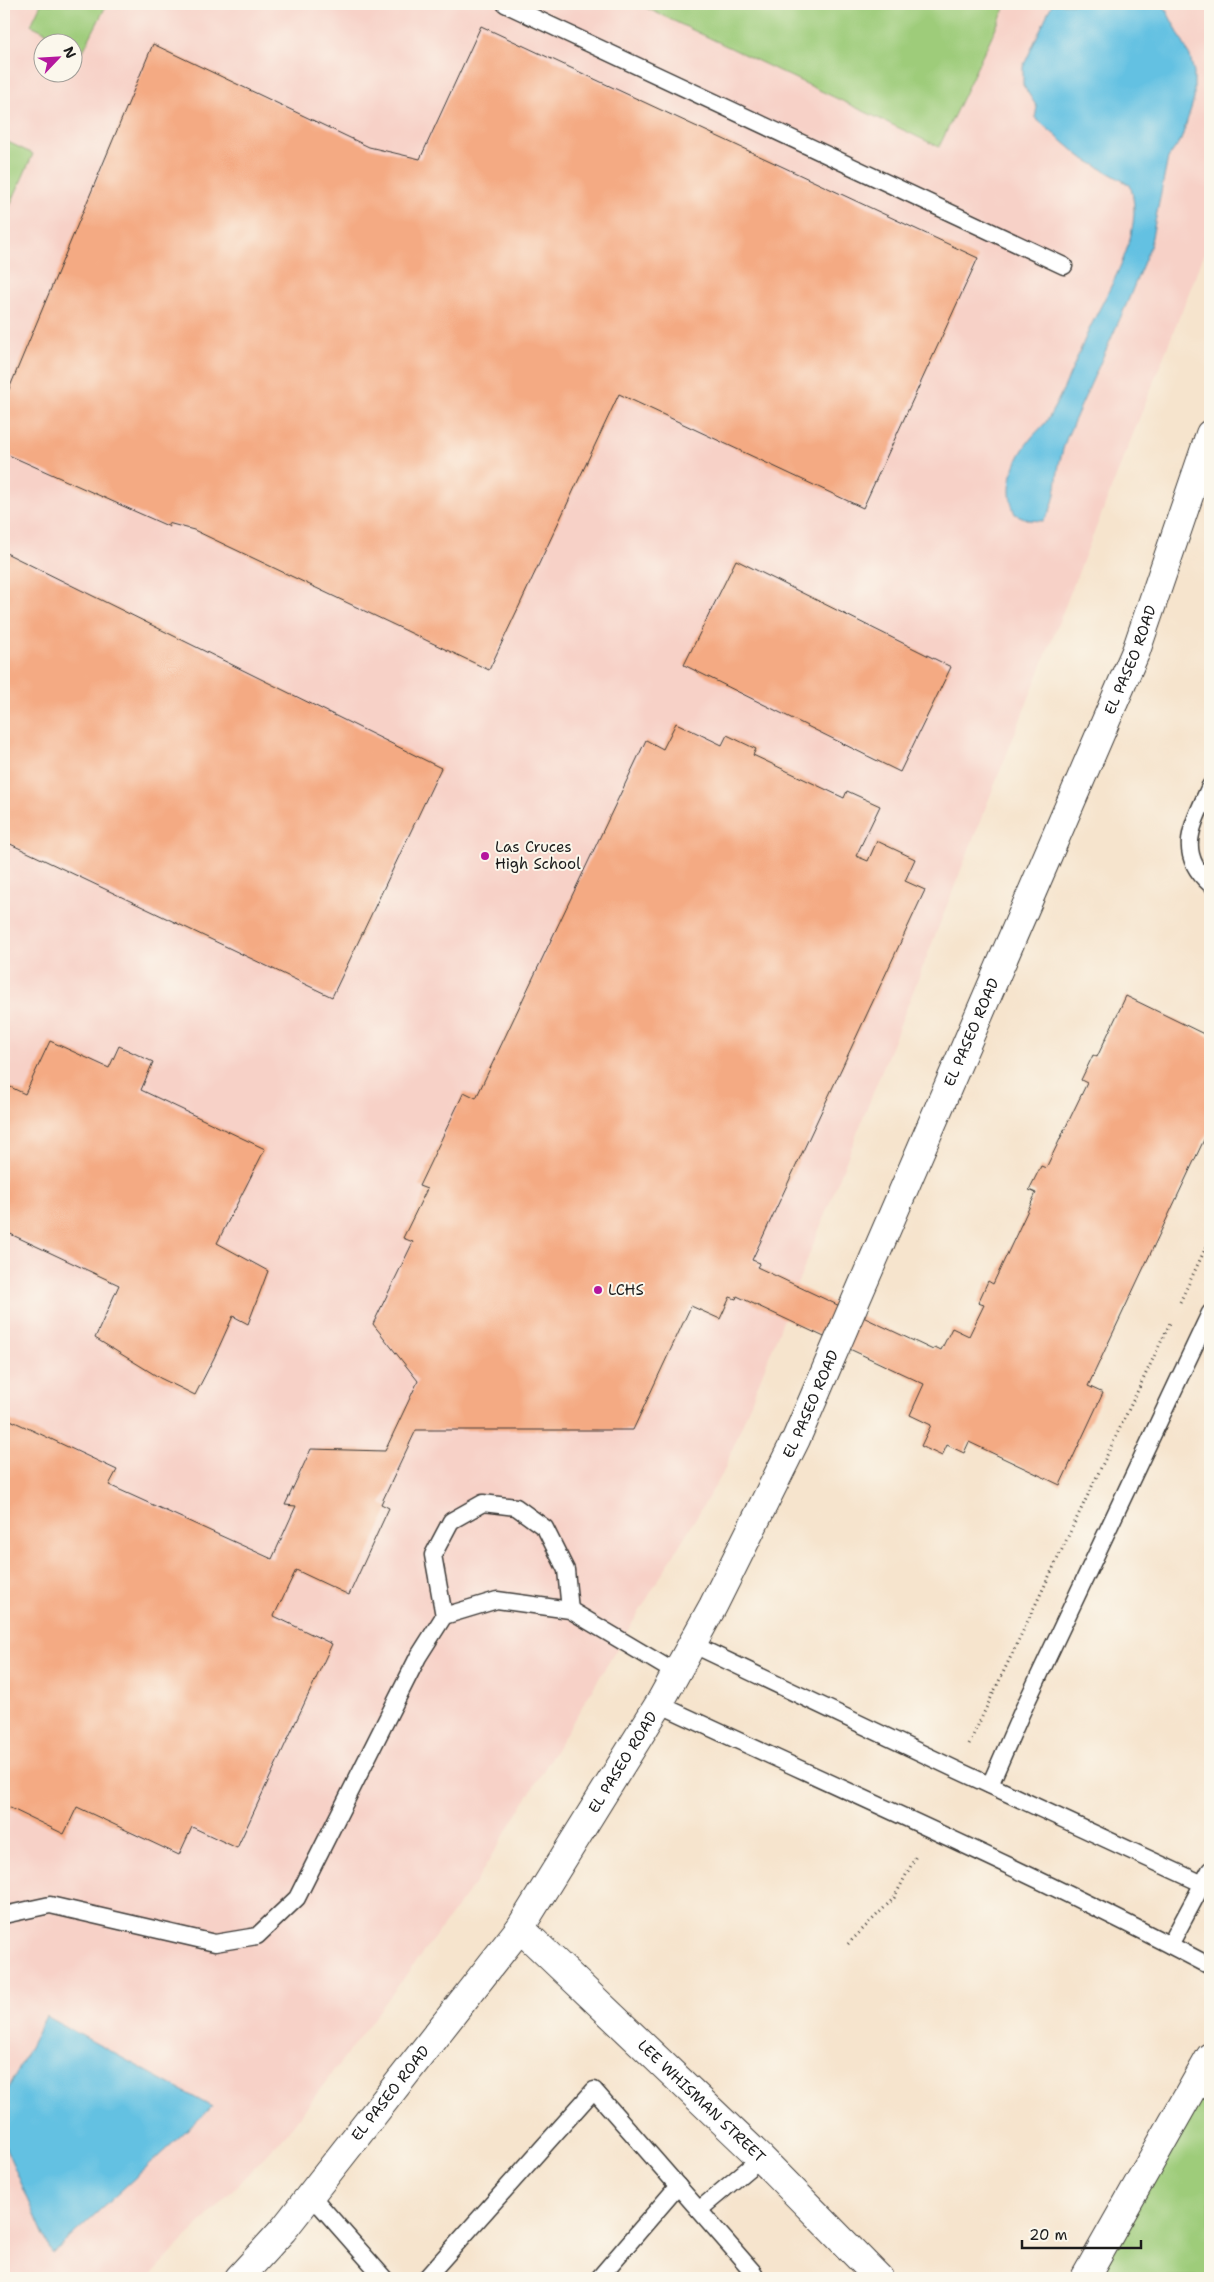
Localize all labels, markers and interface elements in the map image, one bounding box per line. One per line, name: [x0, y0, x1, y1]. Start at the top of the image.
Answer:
north arrow: [32, 32, 82, 82]
text: N: [59, 44, 80, 61]
street label: EL PASEO ROAD: [1100, 602, 1161, 718]
place label: Las Cruces High School: [495, 837, 581, 874]
marker: Las Cruces High School: [479, 850, 491, 862]
street label: EL PASEO ROAD: [939, 975, 1004, 1090]
place label: LCHS: [608, 1280, 644, 1300]
marker: LCHS: [592, 1284, 604, 1296]
street label: EL PASEO ROAD: [778, 1347, 843, 1461]
street label: EL PASEO ROAD: [584, 1708, 662, 1817]
street label: LEE WHISMAN STREET: [633, 2036, 770, 2167]
street label: EL PASEO ROAD: [347, 2041, 434, 2145]
scale bar: [1022, 2217, 1140, 2249]
text: 20 m: [1029, 2225, 1068, 2245]

